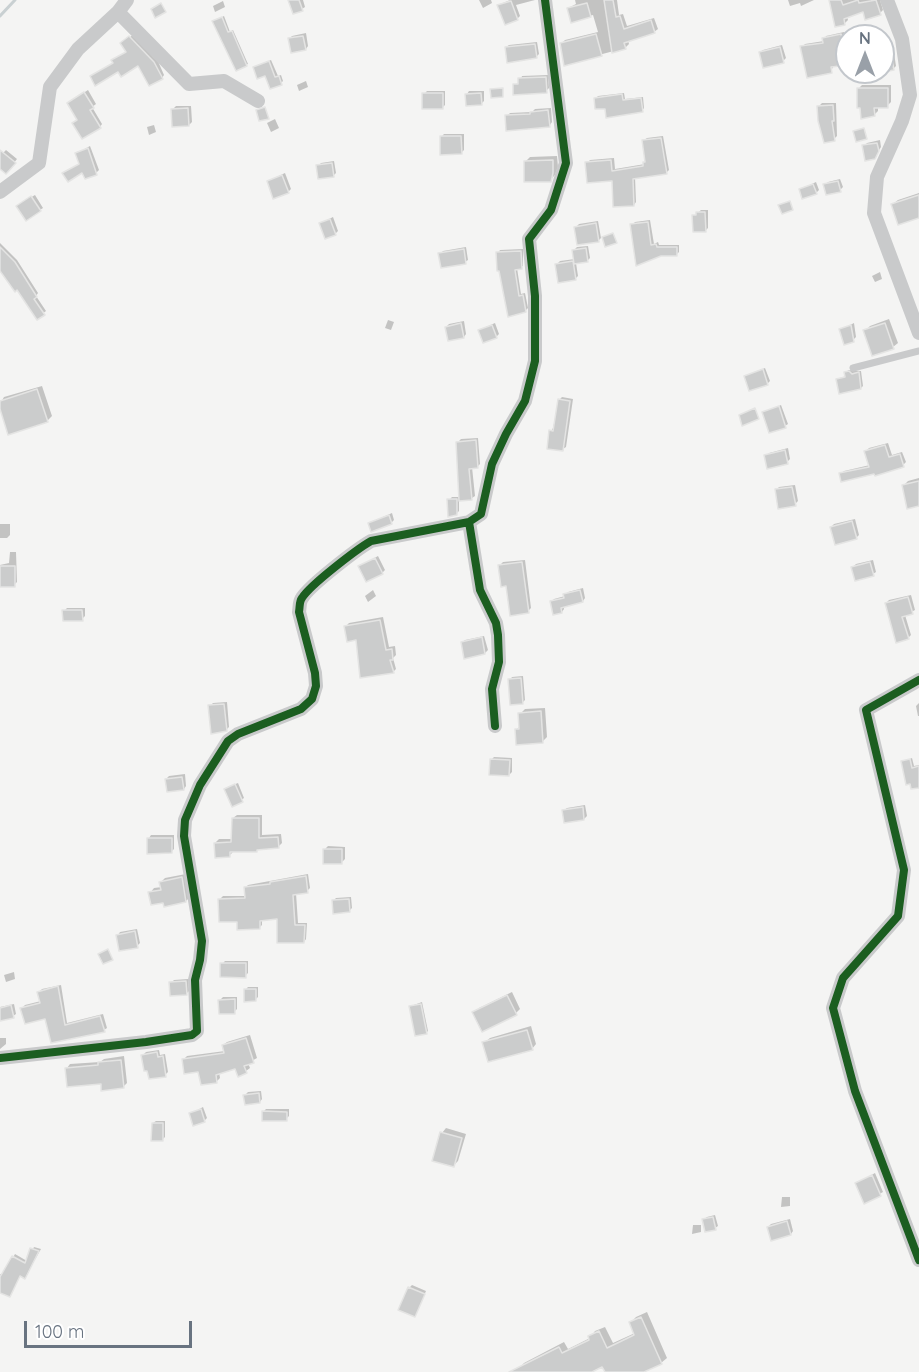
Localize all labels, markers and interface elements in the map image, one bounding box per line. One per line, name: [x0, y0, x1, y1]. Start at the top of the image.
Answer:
north arrow: [835, 24, 895, 84]
text: N: [859, 28, 871, 48]
scale bar: [27, 1309, 195, 1347]
text: 100 m: [35, 1320, 84, 1343]

